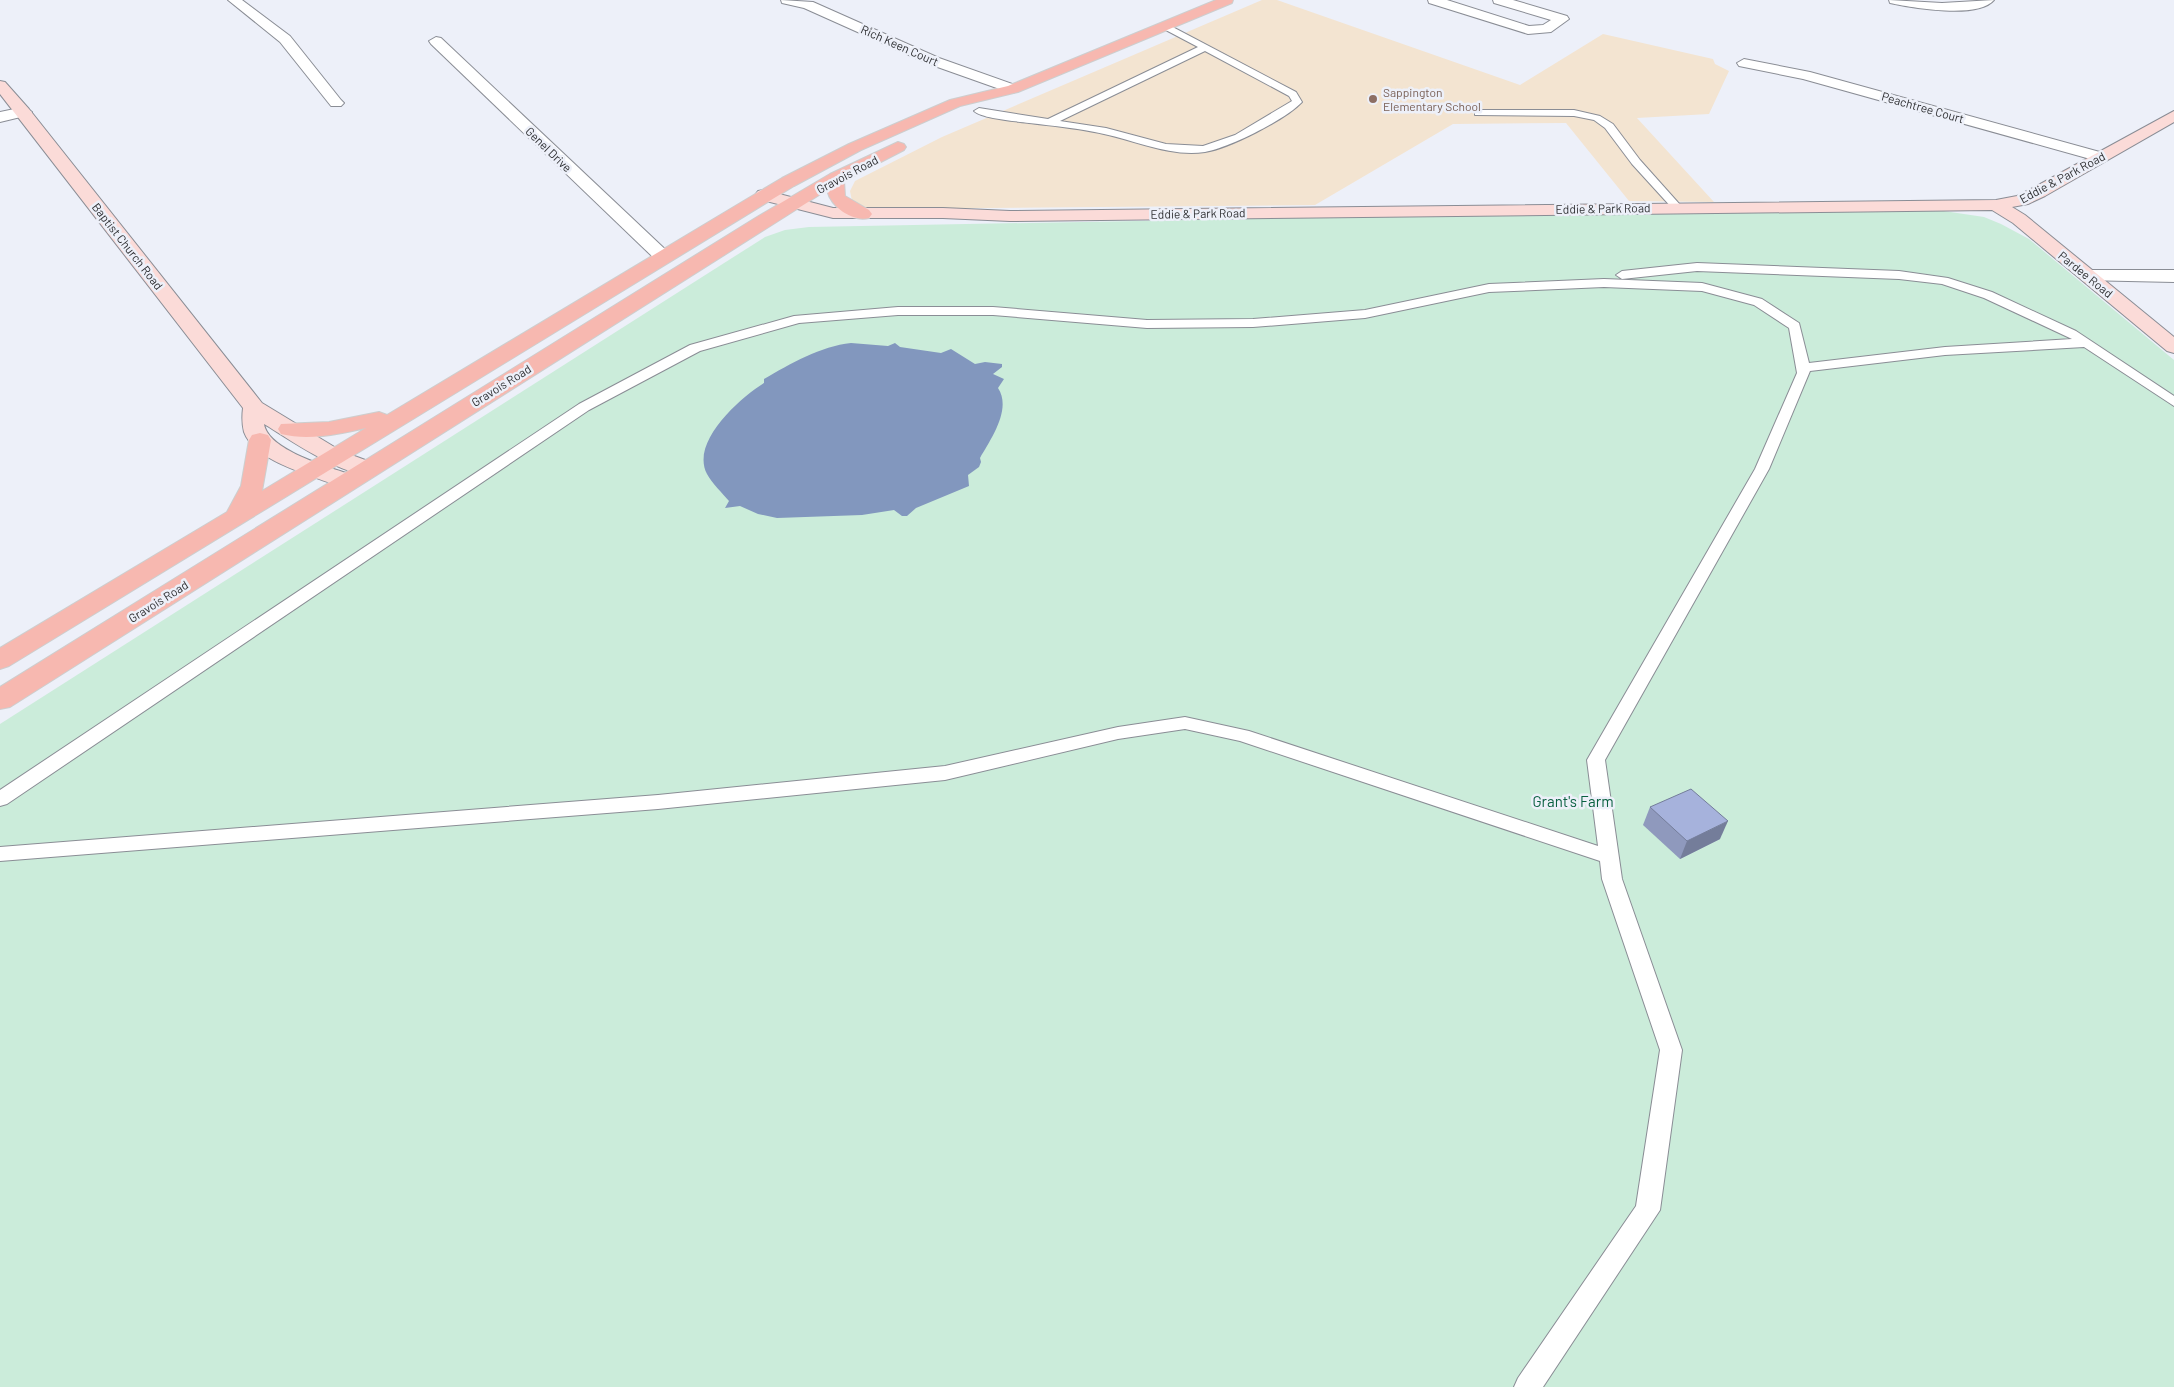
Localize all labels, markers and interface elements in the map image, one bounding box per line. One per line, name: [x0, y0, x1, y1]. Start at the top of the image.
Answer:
street label: Rich Keen Court: [859, 22, 941, 68]
place label: Sappington Elementary School: [1383, 85, 1481, 113]
street label: Peachtree Court: [1880, 89, 1966, 125]
marker: Sappington Elementary School: [1367, 93, 1379, 105]
street label: Genel Drive: [523, 124, 575, 174]
street label: Eddie & Park Road: [2017, 149, 2107, 205]
street label: Gravois Road: [814, 152, 880, 196]
street label: Baptist Church Road: [90, 200, 166, 292]
street label: Eddie & Park Road: [1555, 200, 1651, 216]
street label: Eddie & Park Road: [1150, 205, 1246, 221]
street label: Pardee Road: [2056, 248, 2116, 300]
street label: Gravois Road: [469, 361, 533, 409]
street label: Gravois Road: [126, 577, 190, 625]
park label: Grant's Farm: [1532, 792, 1614, 810]

